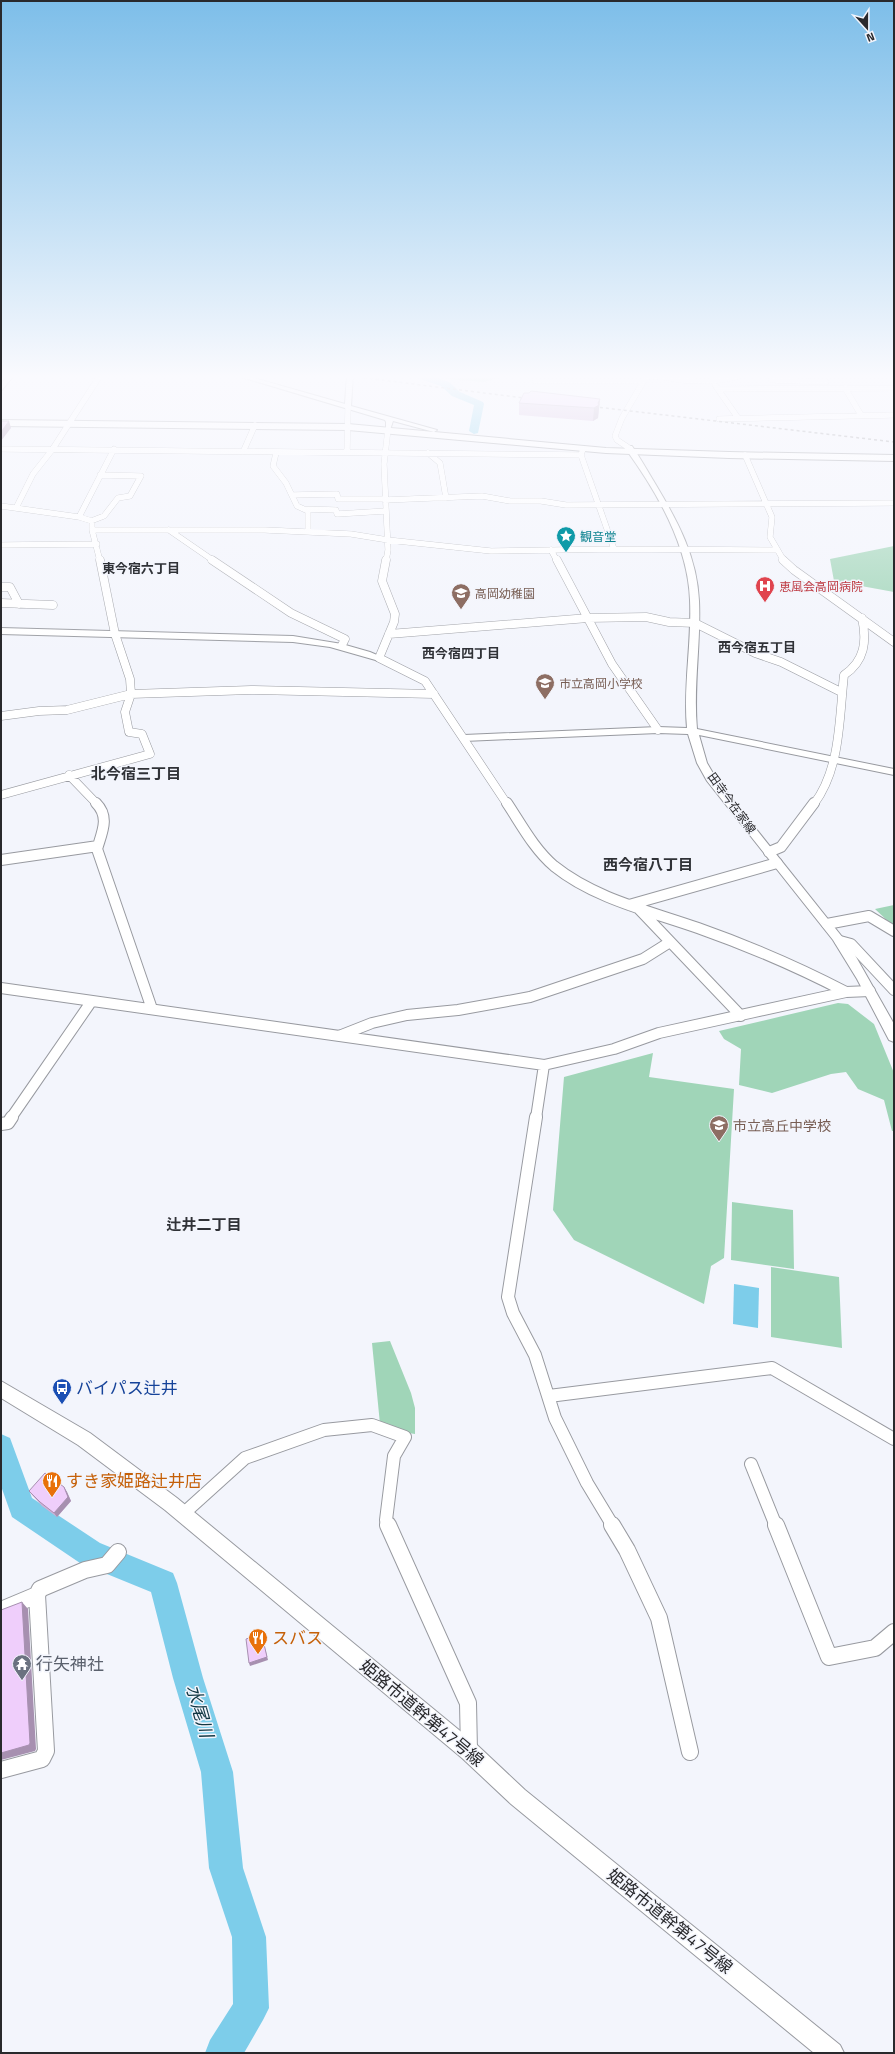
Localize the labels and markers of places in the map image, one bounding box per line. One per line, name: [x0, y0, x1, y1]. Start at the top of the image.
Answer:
place icon: 観音堂: [555, 525, 577, 553]
place label: 観音堂: [580, 527, 616, 546]
hospital icon: 恵風会高岡病院: [754, 575, 776, 603]
place label: 恵風会高岡病院: [779, 577, 863, 596]
school or university icon: 高岡幼稚園: [450, 582, 472, 610]
place label: 高岡幼稚園: [475, 584, 535, 603]
school or university icon: 市立高岡小学校: [534, 672, 556, 700]
place label: 市立高岡小学校: [559, 674, 643, 693]
school or university icon: 市立高丘中学校: [708, 1114, 730, 1142]
place label: 市立高丘中学校: [733, 1115, 831, 1136]
place label: バイパス辻井: [76, 1375, 178, 1401]
bus stop icon: バイパス辻井: [51, 1377, 73, 1405]
place label: すき家姫路辻井店: [66, 1468, 202, 1494]
restaurant icon: すき家姫路辻井店: [41, 1470, 63, 1498]
place label: スバス: [272, 1625, 323, 1651]
restaurant icon: スバス: [247, 1627, 269, 1655]
place label: 行矢神社: [36, 1651, 104, 1677]
temple icon: 行矢神社: [11, 1653, 33, 1681]

